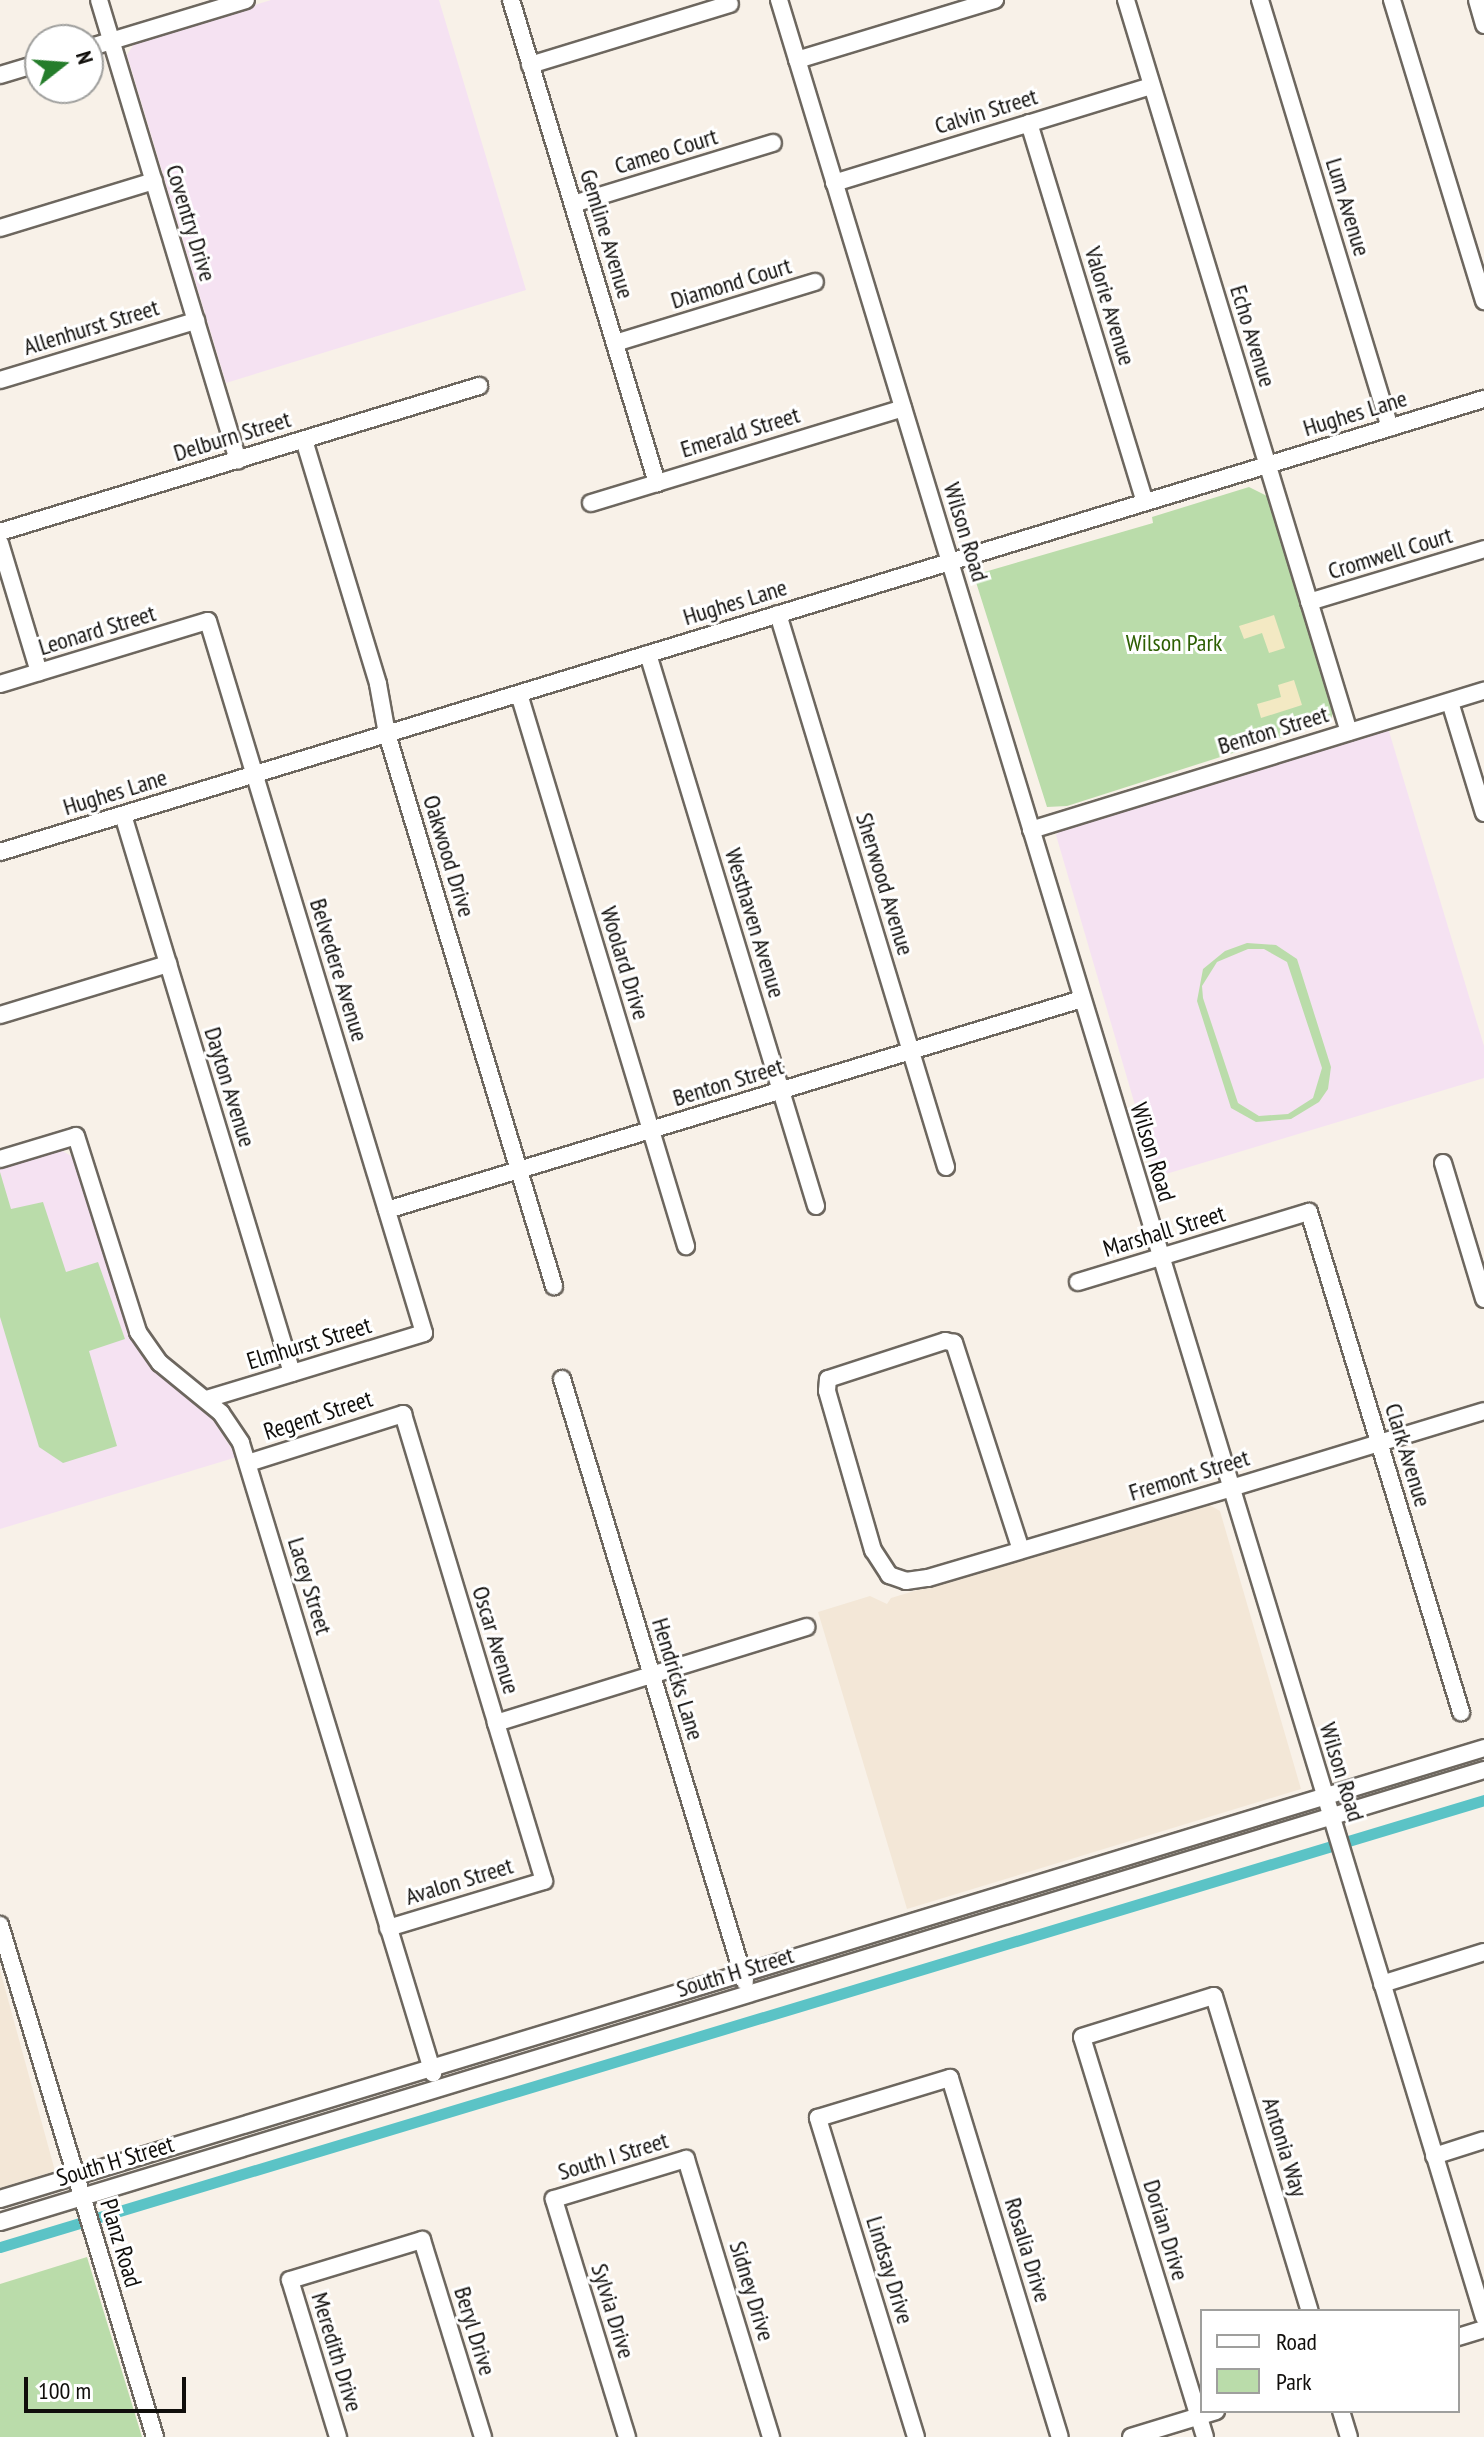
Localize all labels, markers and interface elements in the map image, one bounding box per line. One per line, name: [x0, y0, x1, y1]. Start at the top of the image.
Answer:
north arrow: [24, 24, 104, 104]
text: N: [70, 48, 100, 67]
street label: Calvin Street: [931, 82, 1041, 140]
street label: Cameo Court: [611, 122, 721, 180]
street label: Lum Avenue: [1319, 154, 1377, 260]
street label: Coventry Drive: [160, 161, 222, 285]
street label: Gemline Avenue: [574, 166, 640, 302]
street label: Valorie Avenue: [1078, 243, 1142, 369]
street label: Diamond Court: [667, 251, 795, 315]
street label: Echo Avenue: [1224, 281, 1282, 391]
street label: Allenhurst Street: [20, 293, 162, 361]
street label: Hughes Lane: [1300, 384, 1410, 442]
street label: Emerald Street: [677, 400, 803, 464]
street label: Delburn Street: [170, 405, 294, 467]
street label: Wilson Road: [937, 479, 995, 585]
street label: Cromwell Court: [1324, 520, 1456, 586]
street label: Hughes Lane: [680, 573, 790, 631]
street label: Leonard Street: [35, 599, 159, 661]
park label: Wilson Park: [1126, 629, 1222, 657]
street label: Benton Street: [1214, 700, 1332, 760]
street label: Hughes Lane: [60, 763, 170, 821]
street label: Oakwood Drive: [417, 792, 481, 920]
street label: Sherwood Avenue: [850, 809, 920, 959]
street label: Westhaven Avenue: [718, 844, 792, 1002]
street label: Belvedere Avenue: [304, 895, 374, 1045]
street label: Woolard Drive: [594, 903, 656, 1023]
street label: Dayton Avenue: [198, 1023, 262, 1151]
street label: Benton Street: [669, 1052, 787, 1112]
street label: Wilson Road: [1124, 1099, 1182, 1205]
street label: Marshall Street: [1100, 1199, 1228, 1263]
street label: Elmhurst Street: [243, 1310, 375, 1376]
street label: Regent Street: [260, 1384, 376, 1446]
street label: Clark Avenue: [1378, 1399, 1438, 1511]
street label: Fremont Street: [1125, 1443, 1253, 1507]
street label: Lacey Street: [282, 1534, 338, 1638]
street label: Oscar Avenue: [466, 1582, 526, 1698]
street label: Hendricks Lane: [646, 1614, 710, 1744]
street label: Wilson Road: [1313, 1719, 1371, 1825]
street label: Avalon Street: [402, 1851, 516, 1911]
street label: South H Street: [673, 1941, 797, 2003]
street label: Antonia Way: [1256, 2094, 1314, 2200]
street label: South I Street: [554, 2126, 672, 2186]
street label: South H Street: [53, 2130, 177, 2192]
street label: Dorian Drive: [1137, 2176, 1195, 2284]
street label: Rosalia Drive: [998, 2194, 1058, 2306]
street label: Planz Road: [94, 2195, 148, 2291]
street label: Lindsay Drive: [860, 2212, 920, 2328]
street label: Sidney Drive: [723, 2237, 781, 2345]
street label: Sylvia Drive: [585, 2260, 641, 2362]
street label: Beryl Drive: [448, 2283, 502, 2379]
street label: Meredith Drive: [305, 2289, 369, 2415]
legend: [1200, 2309, 1460, 2413]
text: Road: [1276, 2326, 1317, 2357]
scale bar: [28, 2361, 190, 2411]
text: Park: [1276, 2366, 1312, 2397]
text: 100 m: [38, 2375, 91, 2406]

